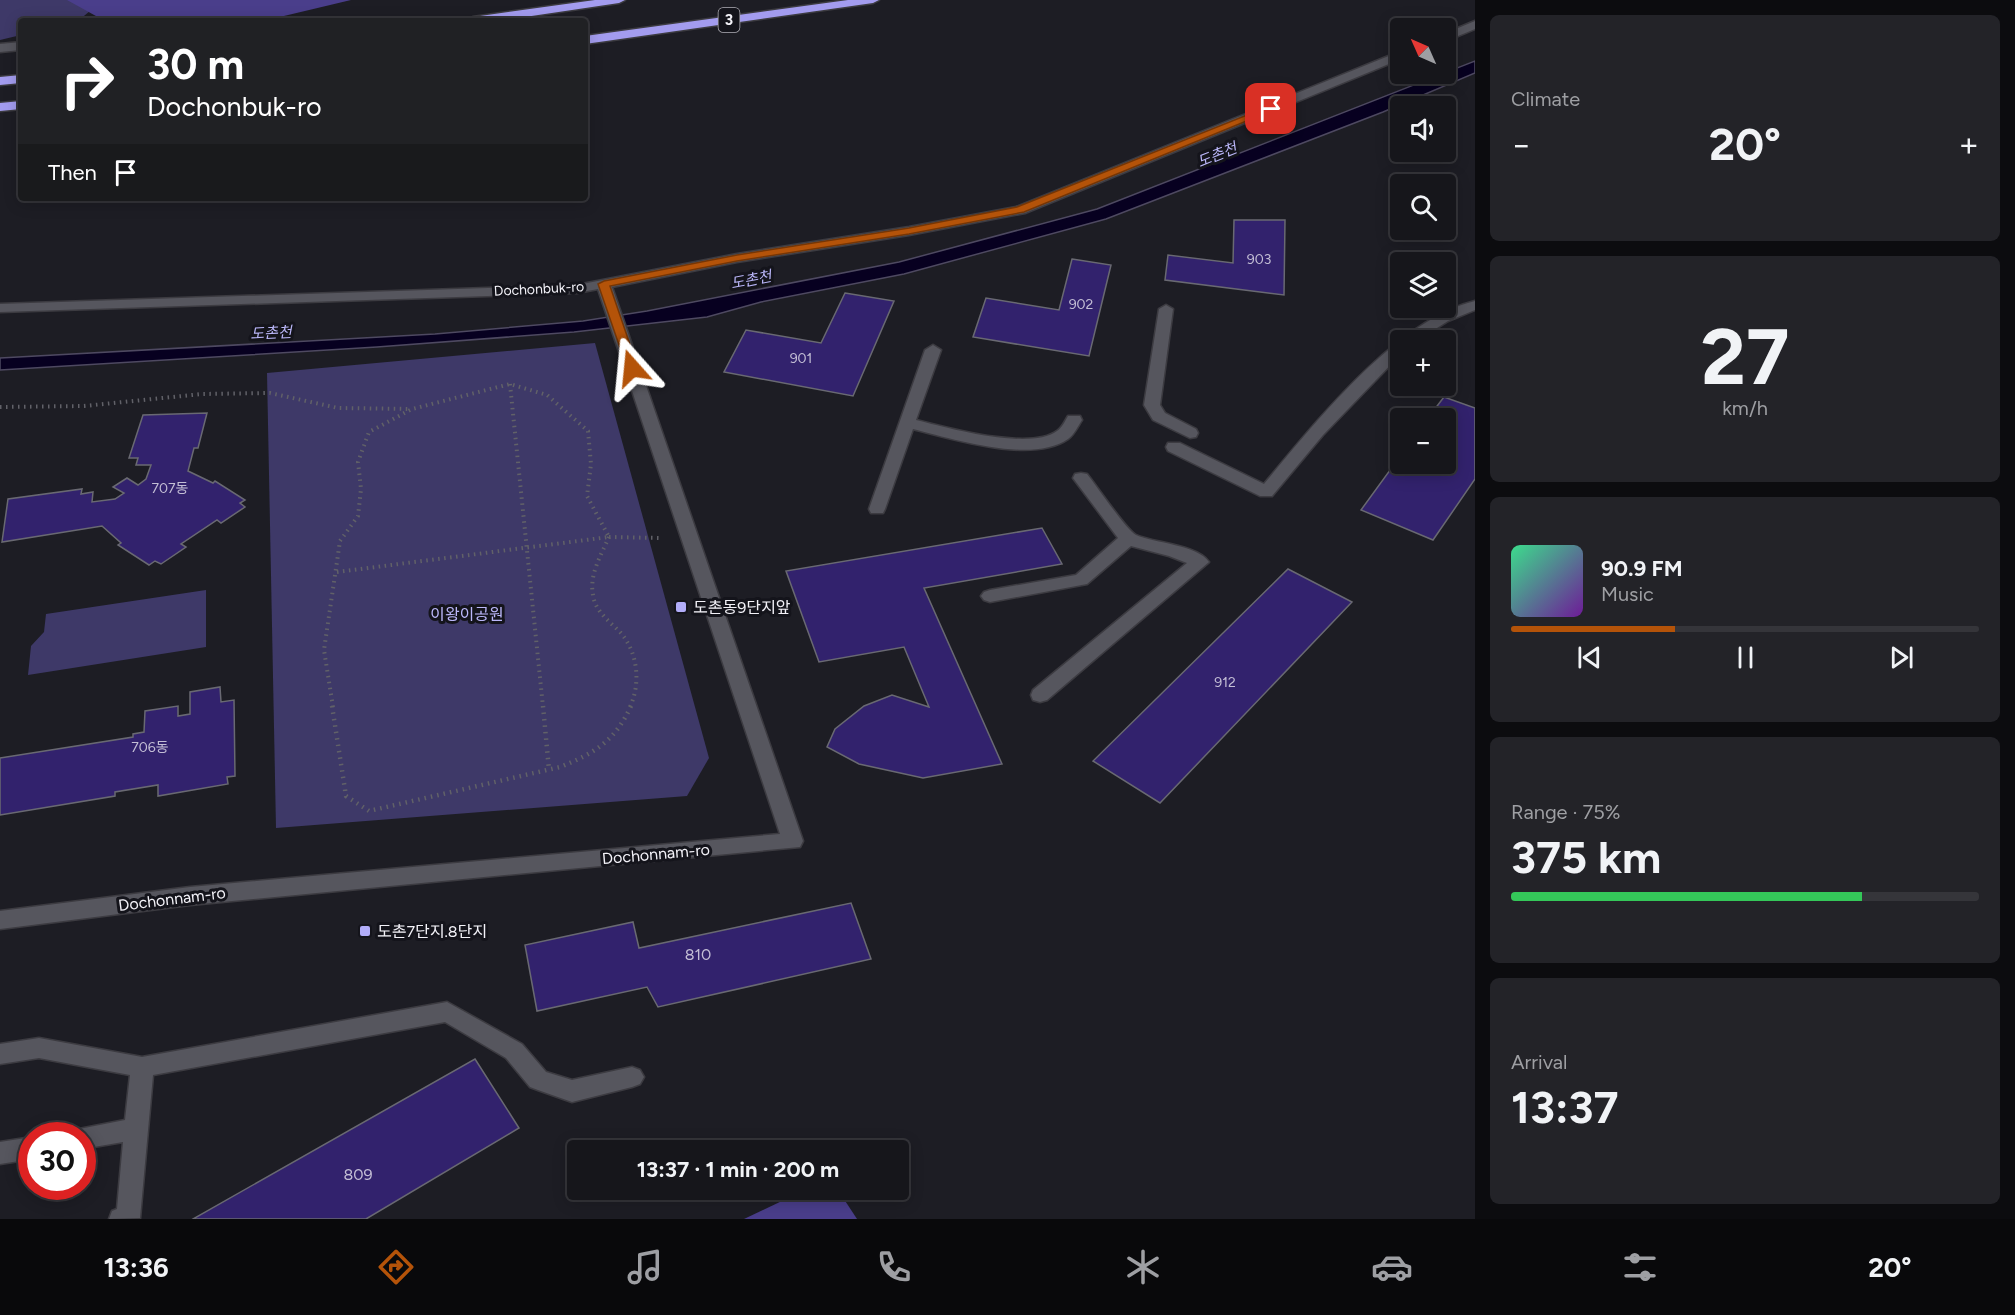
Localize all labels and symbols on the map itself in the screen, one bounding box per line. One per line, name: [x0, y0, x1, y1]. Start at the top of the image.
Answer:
road number: 3: [718, 8, 740, 32]
north arrow: [1390, 18, 1456, 84]
pin: [1245, 83, 1296, 134]
water label: 도촌천: [1194, 138, 1242, 171]
house number: 903: [1247, 251, 1271, 268]
water label: 도촌천: [729, 267, 775, 293]
street label: Dochonbuk-ro: [493, 278, 585, 300]
house number: 902: [1069, 296, 1093, 313]
water label: 도촌천: [250, 323, 294, 343]
position arrow: [600, 336, 664, 400]
house number: 901: [790, 350, 812, 367]
house number: 707동: [152, 480, 189, 497]
place label: 도촌동9단지앞: [693, 598, 791, 617]
marker: 도촌동9단지앞: [674, 600, 688, 614]
park label: 이왕이공원: [430, 605, 504, 624]
house number: 912: [1214, 674, 1236, 691]
house number: 706동: [131, 739, 169, 756]
street label: Dochonnam-ro: [601, 840, 711, 868]
street label: Dochonnam-ro: [117, 883, 227, 915]
place label: 도촌7단지.8단지: [377, 922, 487, 941]
marker: 도촌7단지.8단지: [358, 924, 372, 938]
house number: 810: [685, 945, 711, 964]
speed limit sign: 30: [18, 1122, 96, 1200]
house number: 809: [343, 1165, 373, 1184]

